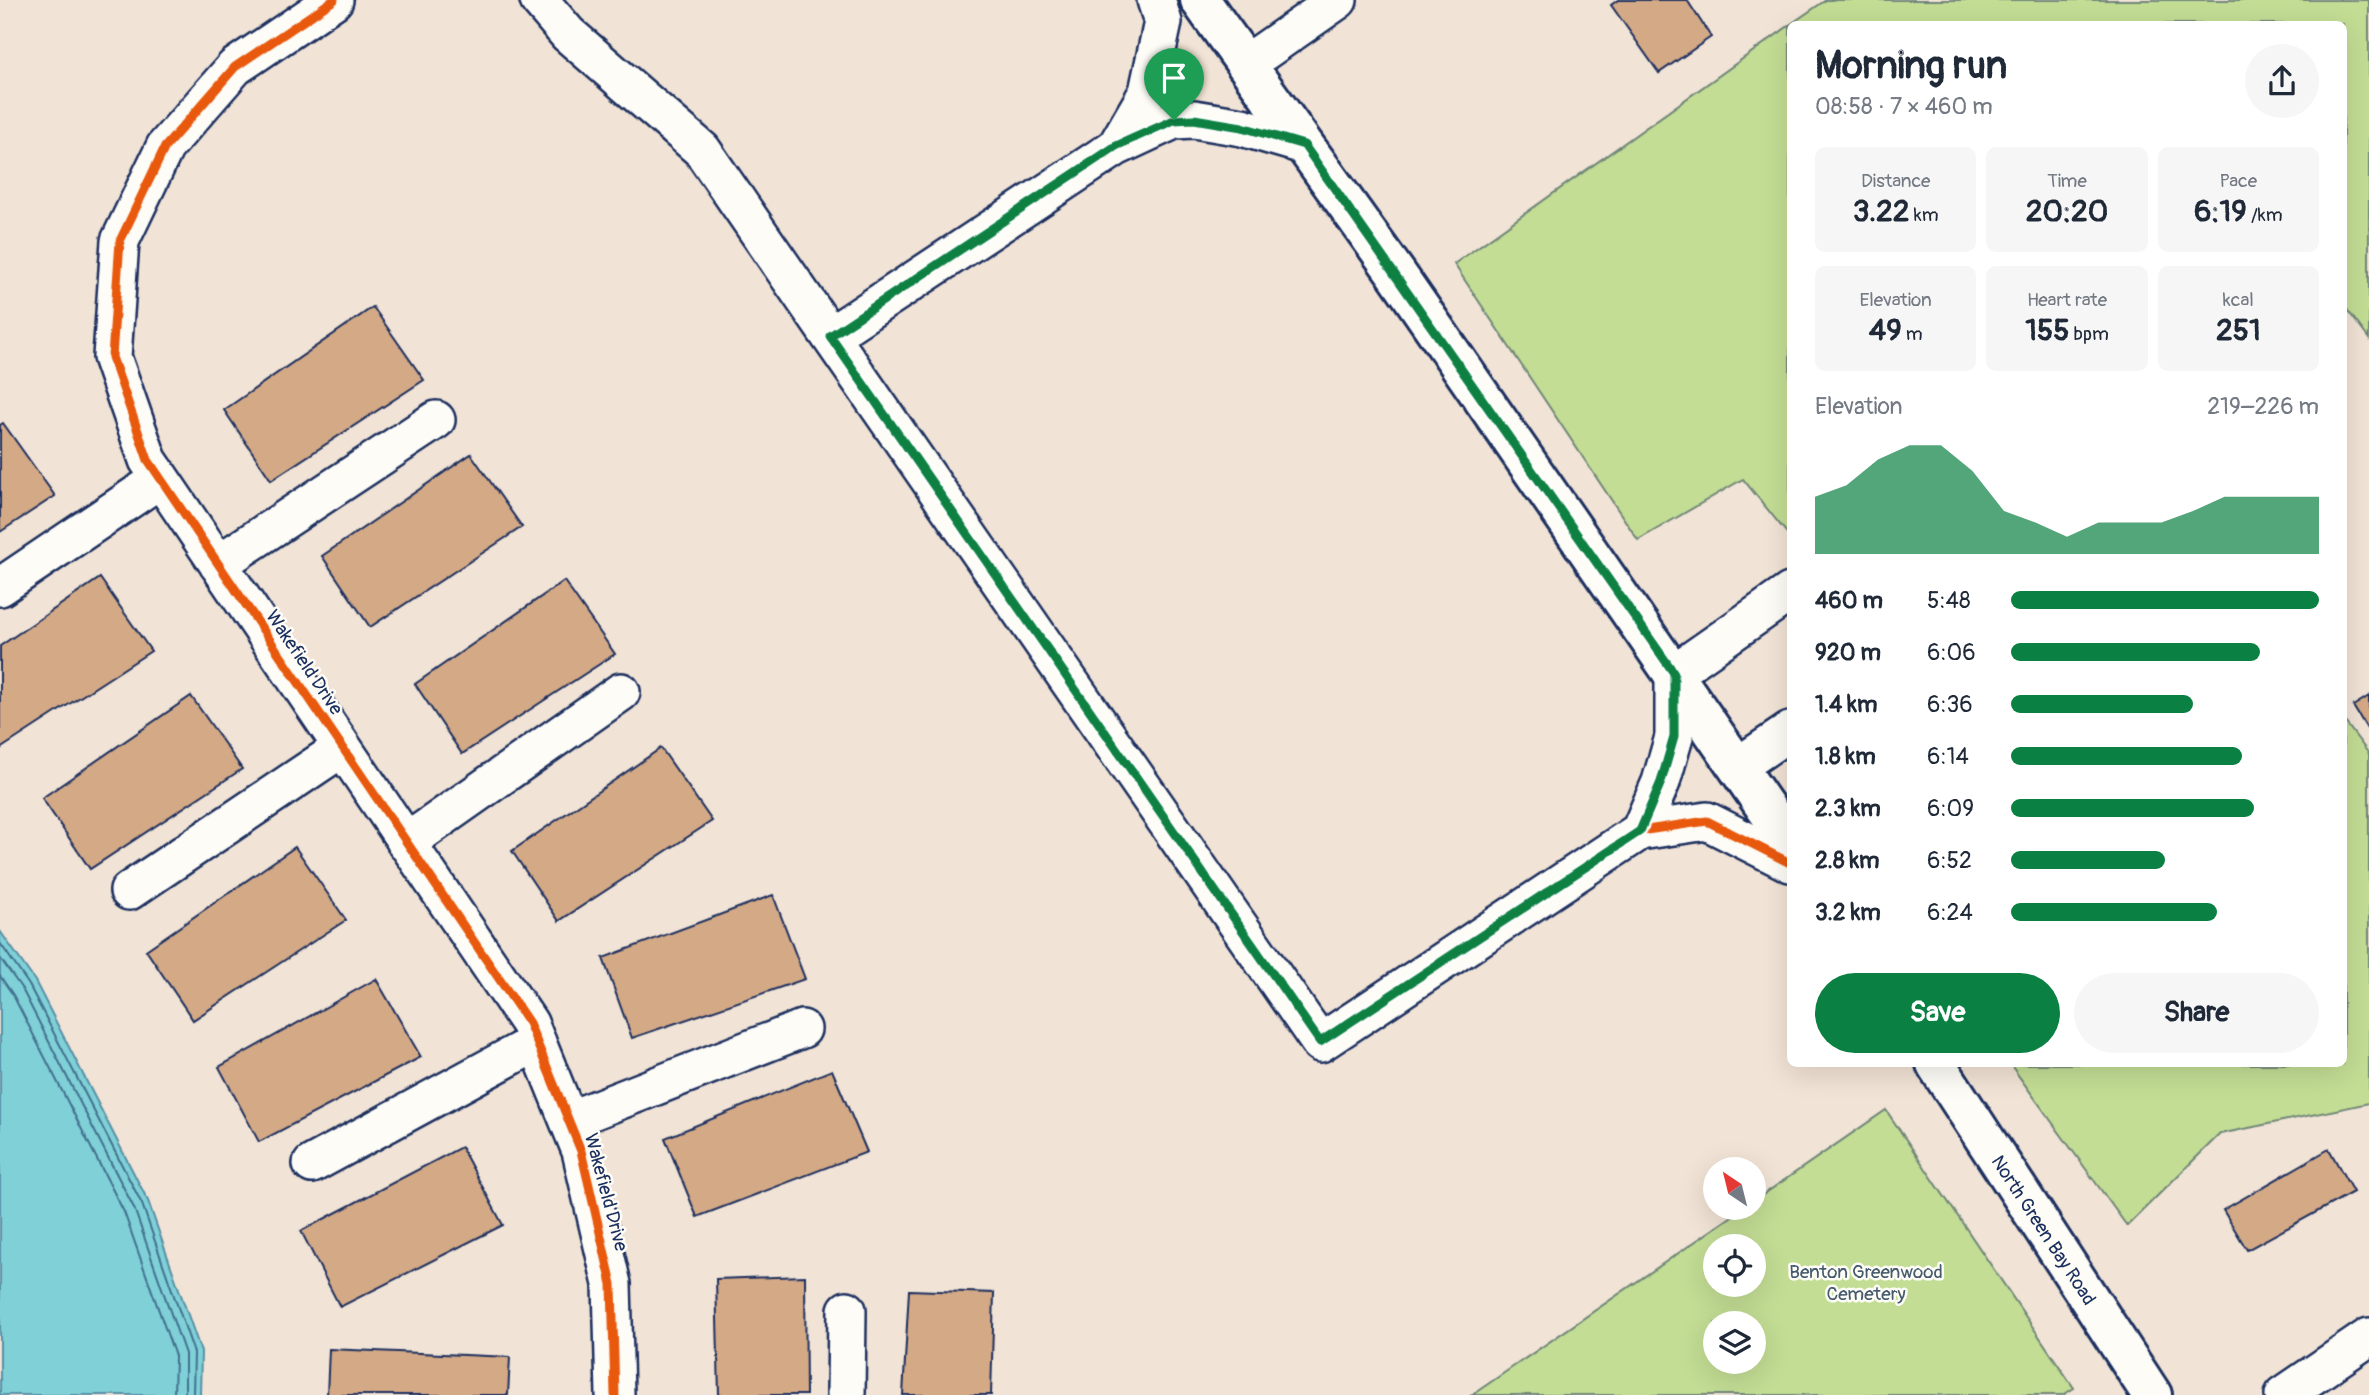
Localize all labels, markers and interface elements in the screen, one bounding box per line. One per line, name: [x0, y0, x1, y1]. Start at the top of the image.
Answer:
text: Morning run: [1815, 42, 2007, 90]
button: share: [2245, 44, 2319, 118]
pin: [1144, 48, 1204, 120]
icon: arrive: [1155, 59, 1193, 97]
text: 08:58 · 7 × 460 m: [1815, 92, 1993, 121]
text: Distance: [1861, 169, 1930, 193]
text: Time: [2047, 169, 2087, 193]
text: Pace: [2220, 169, 2257, 193]
text: 3.22: [1853, 193, 1910, 230]
text: 20:20: [2026, 193, 2108, 230]
text: 6:19: [2194, 193, 2247, 230]
text: km: [1910, 203, 1939, 227]
text: /km: [2247, 203, 2283, 227]
text: Elevation: [1859, 288, 1932, 312]
text: Heart rate: [2027, 288, 2107, 312]
text: kcal: [2223, 288, 2254, 312]
text: 49: [1869, 312, 1902, 349]
text: 155: [2025, 312, 2069, 349]
text: 251: [2216, 312, 2261, 349]
text: m: [1902, 322, 1923, 346]
text: bpm: [2069, 322, 2109, 346]
text: Elevation: [1815, 392, 1903, 421]
text: 219–226 m: [2207, 392, 2319, 421]
text: 460 m: [1815, 586, 1883, 615]
text: 5:48: [1927, 586, 1971, 615]
street label: Wakefield Drive: [260, 606, 348, 720]
text: 920 m: [1815, 638, 1881, 667]
text: 6:06: [1927, 638, 1976, 667]
text: 1.4 km: [1815, 690, 1877, 719]
text: 6:36: [1927, 690, 1973, 719]
text: 1.8 km: [1815, 742, 1876, 771]
text: 6:14: [1927, 742, 1969, 771]
text: 2.3 km: [1815, 794, 1881, 823]
text: 6:09: [1927, 794, 1974, 823]
text: 2.8 km: [1815, 846, 1880, 875]
text: 6:52: [1927, 846, 1972, 875]
text: 3.2 km: [1815, 898, 1881, 927]
text: 6:24: [1927, 898, 1973, 927]
button: Save: [1815, 973, 2060, 1053]
button: Share: [2074, 973, 2319, 1053]
street label: Wakefield Drive: [579, 1131, 633, 1255]
street label: North Green Bay Road: [1986, 1151, 2101, 1310]
north arrow: [1703, 1157, 1766, 1220]
map controls: [1703, 1157, 1766, 1374]
button: locate: [1703, 1234, 1766, 1297]
park label: Benton Greenwood Cemetery: [1789, 1260, 1943, 1306]
button: layers: [1703, 1311, 1766, 1374]

